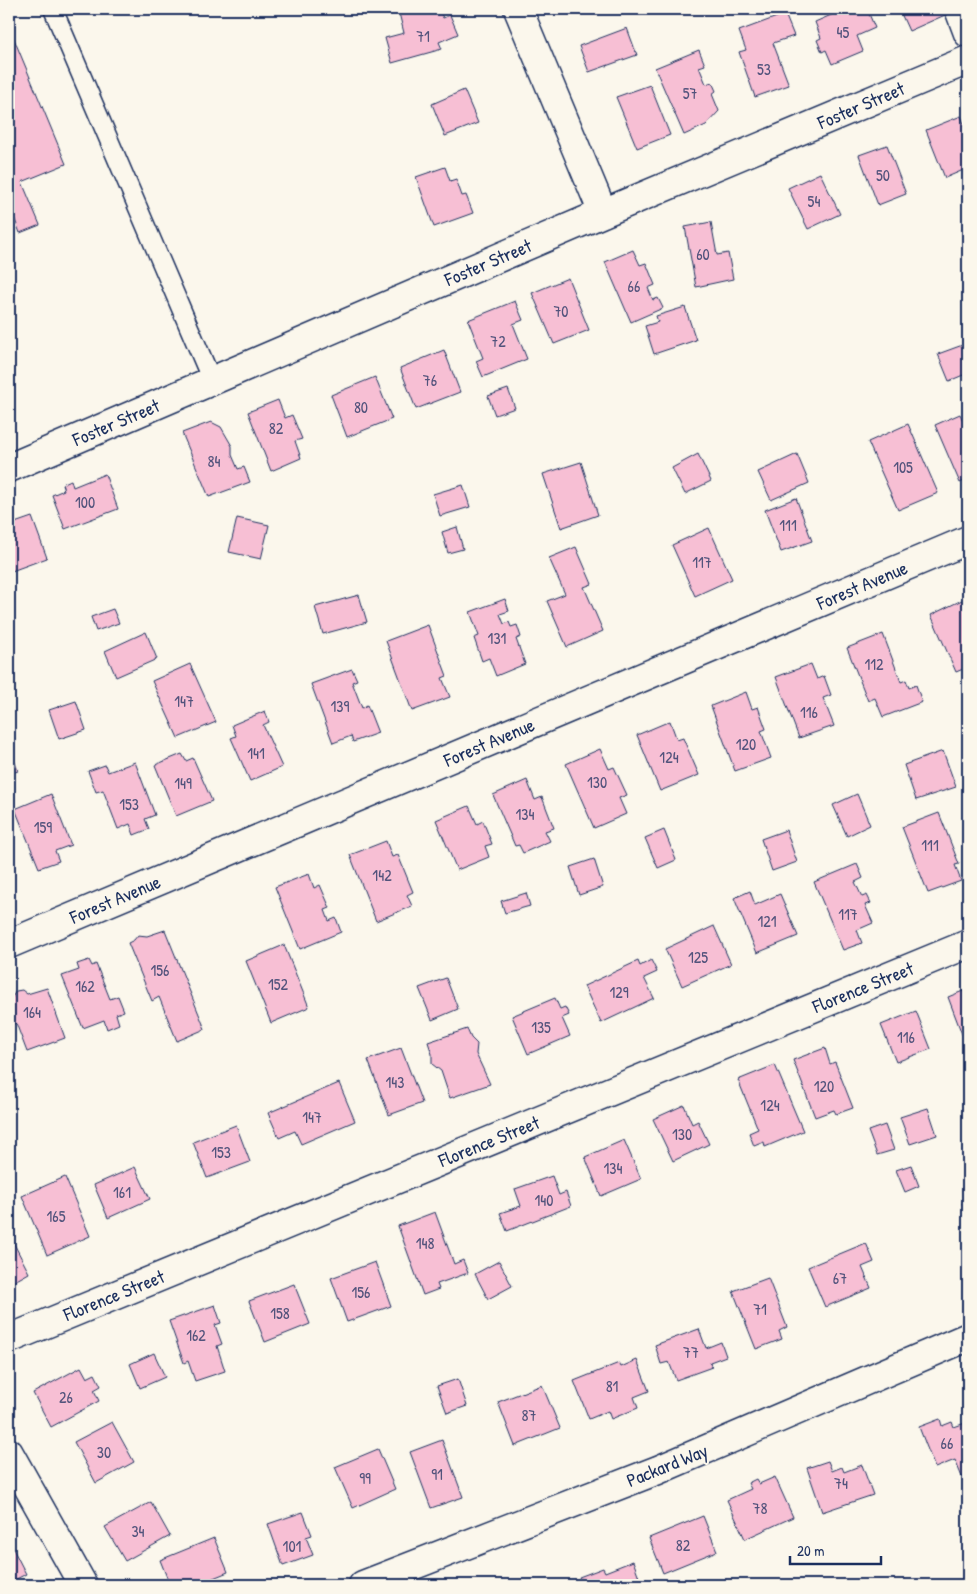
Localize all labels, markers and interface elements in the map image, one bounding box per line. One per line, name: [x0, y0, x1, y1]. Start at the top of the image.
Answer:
house number: 45: [837, 21, 850, 43]
house number: 71: [416, 25, 430, 47]
house number: 53: [757, 58, 771, 80]
street label: Foster Street: [813, 75, 909, 135]
house number: 57: [683, 82, 697, 104]
house number: 50: [876, 164, 890, 186]
house number: 54: [808, 190, 820, 212]
street label: Foster Street: [440, 232, 536, 292]
house number: 60: [696, 243, 710, 265]
house number: 66: [628, 275, 640, 297]
house number: 70: [553, 300, 569, 322]
house number: 72: [490, 330, 506, 352]
house number: 76: [423, 369, 437, 391]
street label: Foster Street: [68, 392, 164, 452]
house number: 80: [354, 396, 368, 418]
house number: 82: [269, 417, 284, 439]
house number: 84: [208, 450, 220, 472]
house number: 105: [893, 456, 913, 478]
house number: 100: [75, 491, 95, 513]
house number: 111: [779, 514, 797, 536]
house number: 117: [692, 551, 712, 573]
street label: Forest Avenue: [812, 554, 912, 616]
house number: 131: [488, 627, 507, 649]
house number: 112: [864, 653, 884, 675]
house number: 147: [174, 690, 194, 712]
house number: 139: [331, 695, 350, 717]
house number: 116: [800, 701, 818, 723]
street label: Forest Avenue: [439, 711, 539, 773]
house number: 120: [736, 733, 756, 755]
house number: 141: [247, 742, 265, 764]
house number: 124: [659, 746, 679, 768]
house number: 130: [587, 771, 607, 793]
house number: 149: [174, 772, 192, 794]
house number: 153: [119, 793, 139, 815]
house number: 134: [516, 803, 534, 825]
house number: 159: [34, 816, 52, 838]
house number: 111: [921, 834, 939, 856]
house number: 142: [372, 864, 392, 886]
street label: Forest Avenue: [65, 868, 165, 930]
house number: 117: [838, 903, 858, 925]
house number: 121: [757, 910, 777, 932]
house number: 125: [688, 946, 708, 968]
street label: Florence Street: [808, 955, 918, 1019]
house number: 156: [151, 959, 169, 981]
house number: 152: [268, 973, 289, 995]
house number: 162: [75, 975, 95, 997]
house number: 129: [609, 981, 629, 1003]
house number: 164: [23, 1001, 41, 1023]
house number: 135: [531, 1016, 551, 1038]
house number: 116: [897, 1026, 915, 1048]
house number: 143: [386, 1071, 404, 1093]
house number: 120: [814, 1075, 834, 1097]
house number: 124: [760, 1094, 780, 1116]
house number: 147: [302, 1106, 322, 1128]
street label: Florence Street: [434, 1109, 544, 1173]
house number: 130: [672, 1123, 692, 1145]
house number: 153: [211, 1141, 231, 1163]
house number: 134: [604, 1157, 622, 1179]
house number: 161: [113, 1181, 131, 1203]
house number: 140: [535, 1189, 553, 1211]
house number: 165: [47, 1205, 66, 1227]
house number: 148: [416, 1232, 434, 1254]
street label: Florence Street: [59, 1263, 169, 1327]
house number: 67: [833, 1267, 847, 1289]
house number: 156: [352, 1281, 370, 1303]
house number: 71: [753, 1298, 767, 1320]
house number: 158: [270, 1302, 290, 1324]
house number: 162: [186, 1324, 206, 1346]
house number: 77: [683, 1341, 699, 1363]
house number: 81: [606, 1375, 619, 1397]
house number: 26: [59, 1386, 73, 1408]
house number: 87: [522, 1404, 536, 1426]
house number: 66: [941, 1432, 953, 1454]
street label: Packard Way: [622, 1437, 712, 1493]
house number: 30: [97, 1441, 111, 1463]
house number: 91: [431, 1463, 443, 1485]
house number: 99: [359, 1467, 371, 1489]
house number: 74: [834, 1472, 848, 1494]
house number: 78: [753, 1497, 767, 1519]
house number: 34: [131, 1520, 145, 1542]
house number: 82: [676, 1534, 691, 1556]
scale bar: [790, 1534, 881, 1566]
house number: 101: [283, 1535, 302, 1557]
text: 20 m: [797, 1540, 824, 1561]

